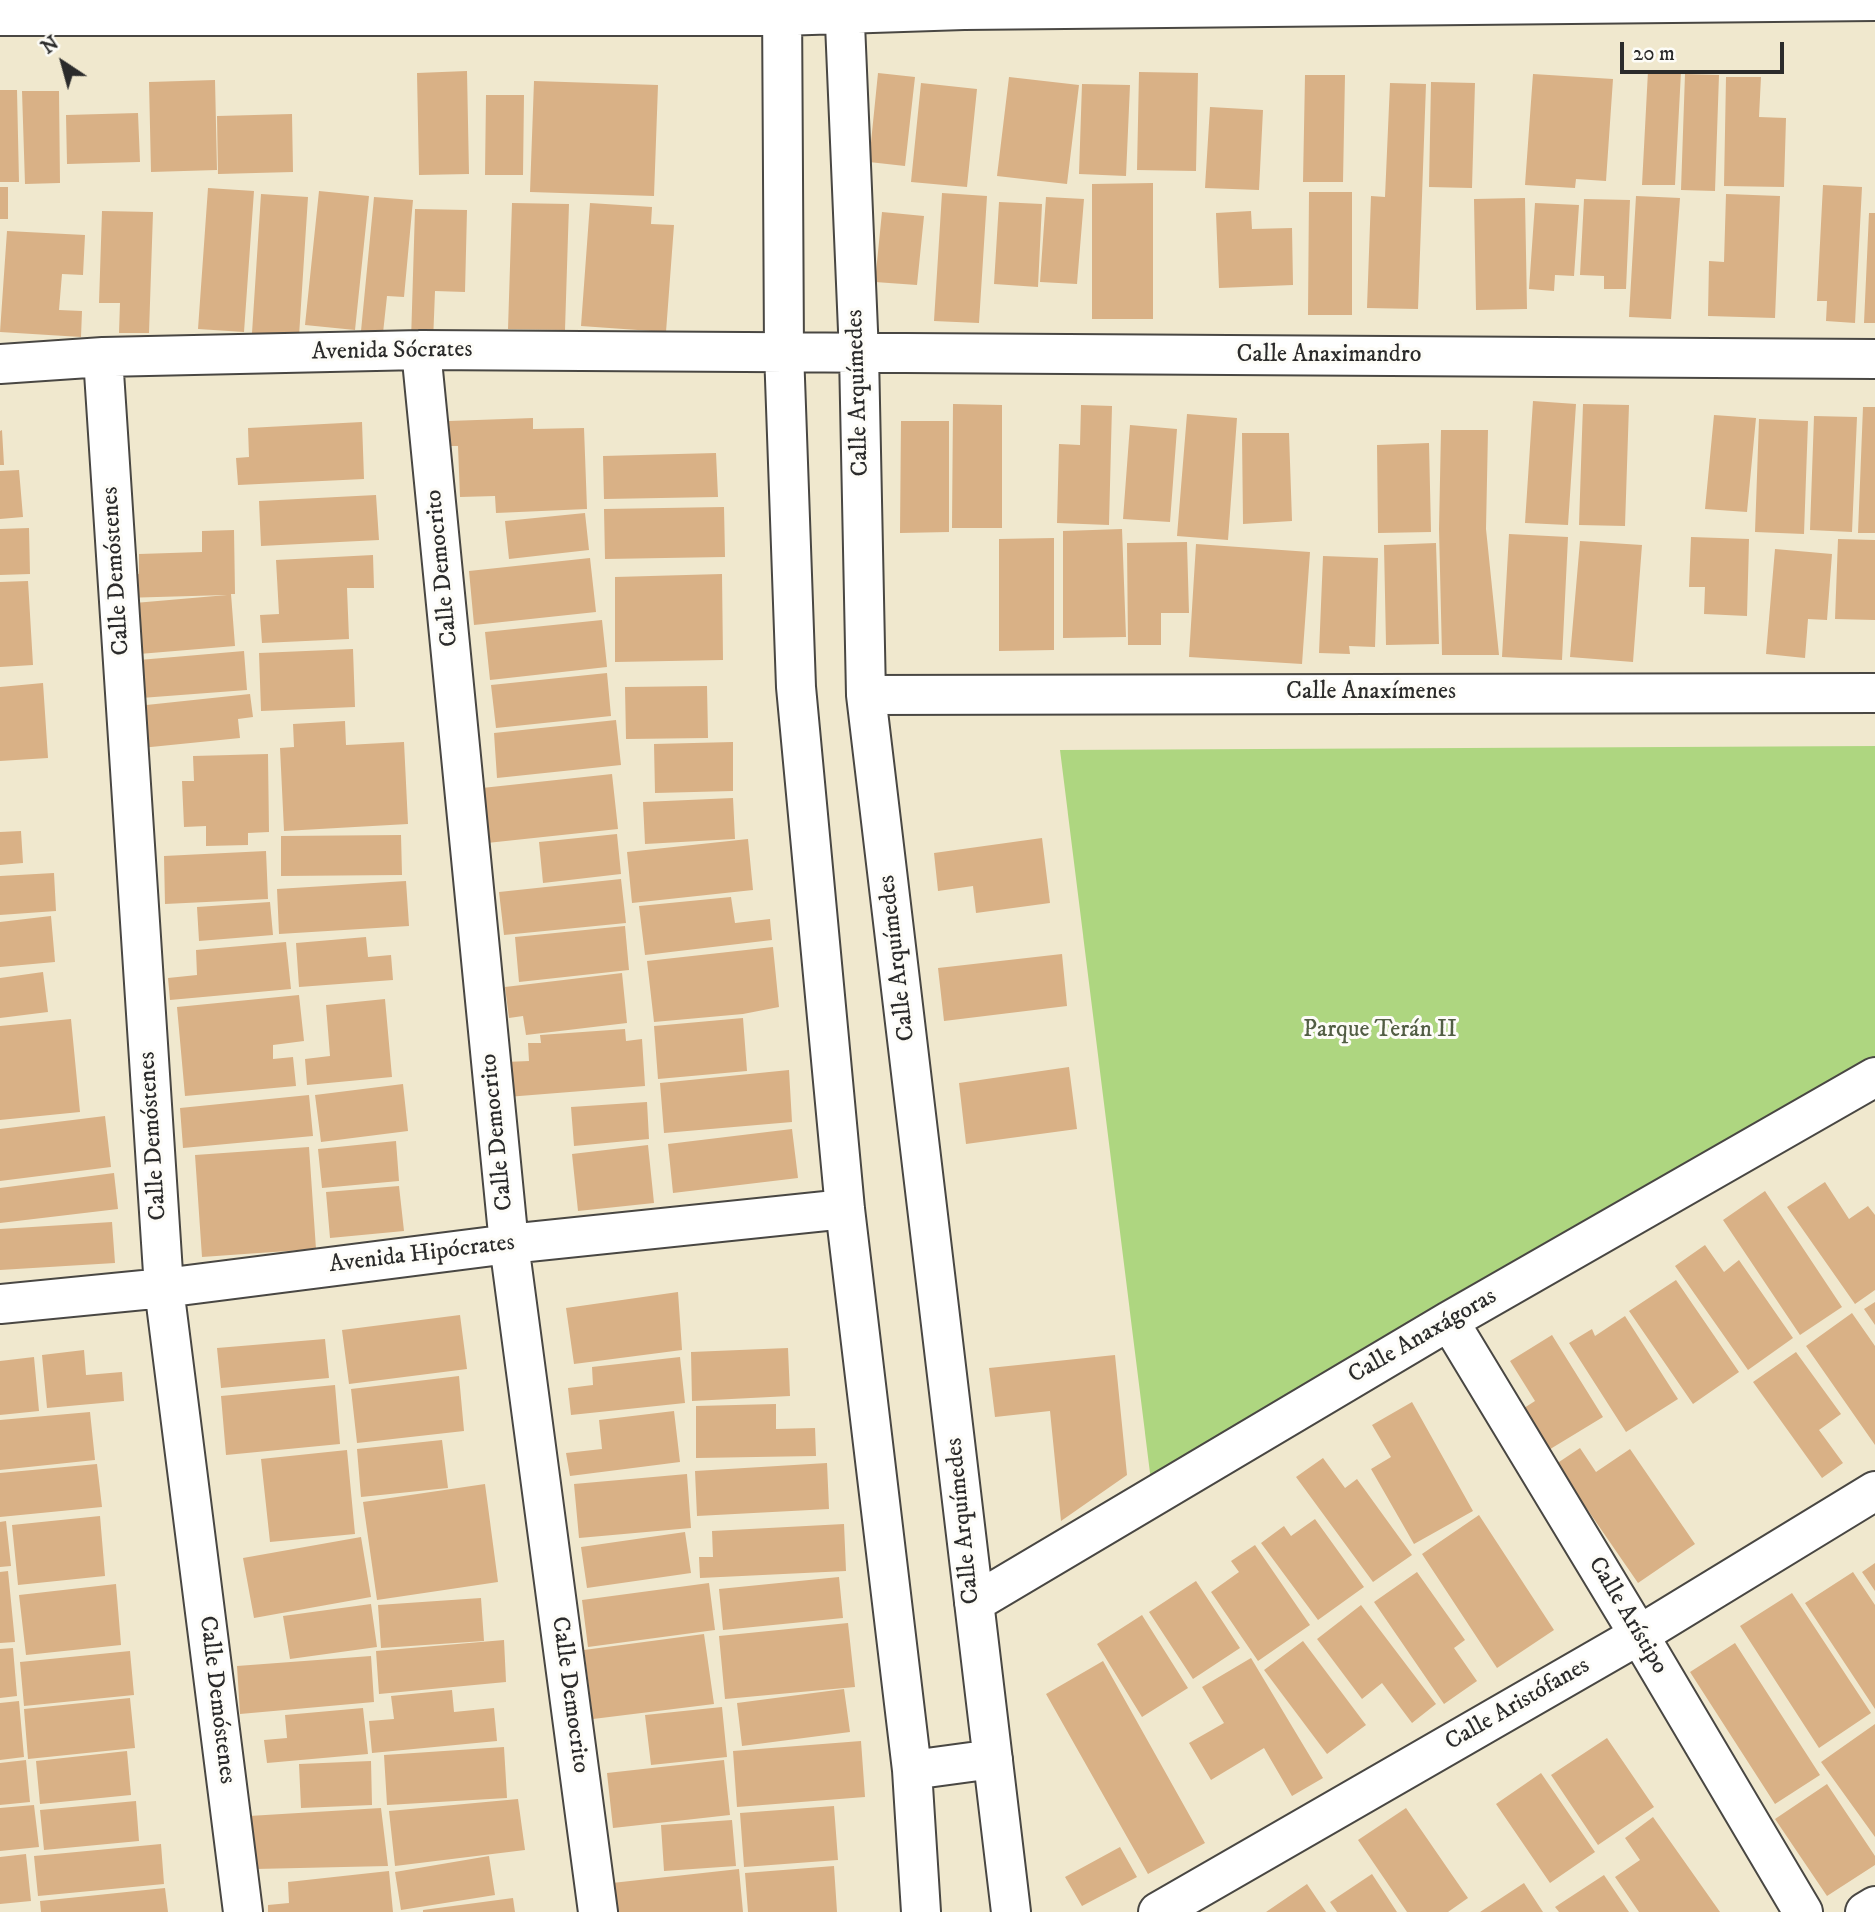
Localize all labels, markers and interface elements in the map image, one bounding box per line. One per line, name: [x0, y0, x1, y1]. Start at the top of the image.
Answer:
north arrow: [28, 28, 98, 98]
scale bar: [1623, 28, 1787, 72]
text: N: [37, 32, 63, 60]
text: 20 m: [1633, 41, 1675, 67]
street label: Calle Arquímedes: [842, 309, 876, 477]
street label: Avenida Sócrates: [311, 336, 473, 368]
street label: Calle Anaximandro: [1237, 342, 1421, 370]
street label: Calle Demóstenes: [97, 486, 137, 656]
street label: Calle Democrito: [420, 488, 466, 648]
street label: Calle Anaxímenes: [1286, 679, 1456, 707]
street label: Calle Arquímedes: [874, 873, 922, 1043]
park label: Parque Terán II: [1303, 1017, 1457, 1045]
street label: Calle Demóstenes: [134, 1051, 174, 1221]
street label: Calle Democrito: [475, 1052, 521, 1212]
street label: Avenida Hipócrates: [328, 1229, 516, 1281]
street label: Calle Anaxágoras: [1344, 1283, 1502, 1391]
street label: Calle Arquímedes: [941, 1436, 987, 1606]
street label: Calle Arístipo: [1581, 1552, 1673, 1680]
street label: Calle Demóstenes: [191, 1614, 241, 1786]
street label: Calle Democrito: [544, 1615, 594, 1775]
street label: Calle Aristófanes: [1441, 1652, 1595, 1758]

